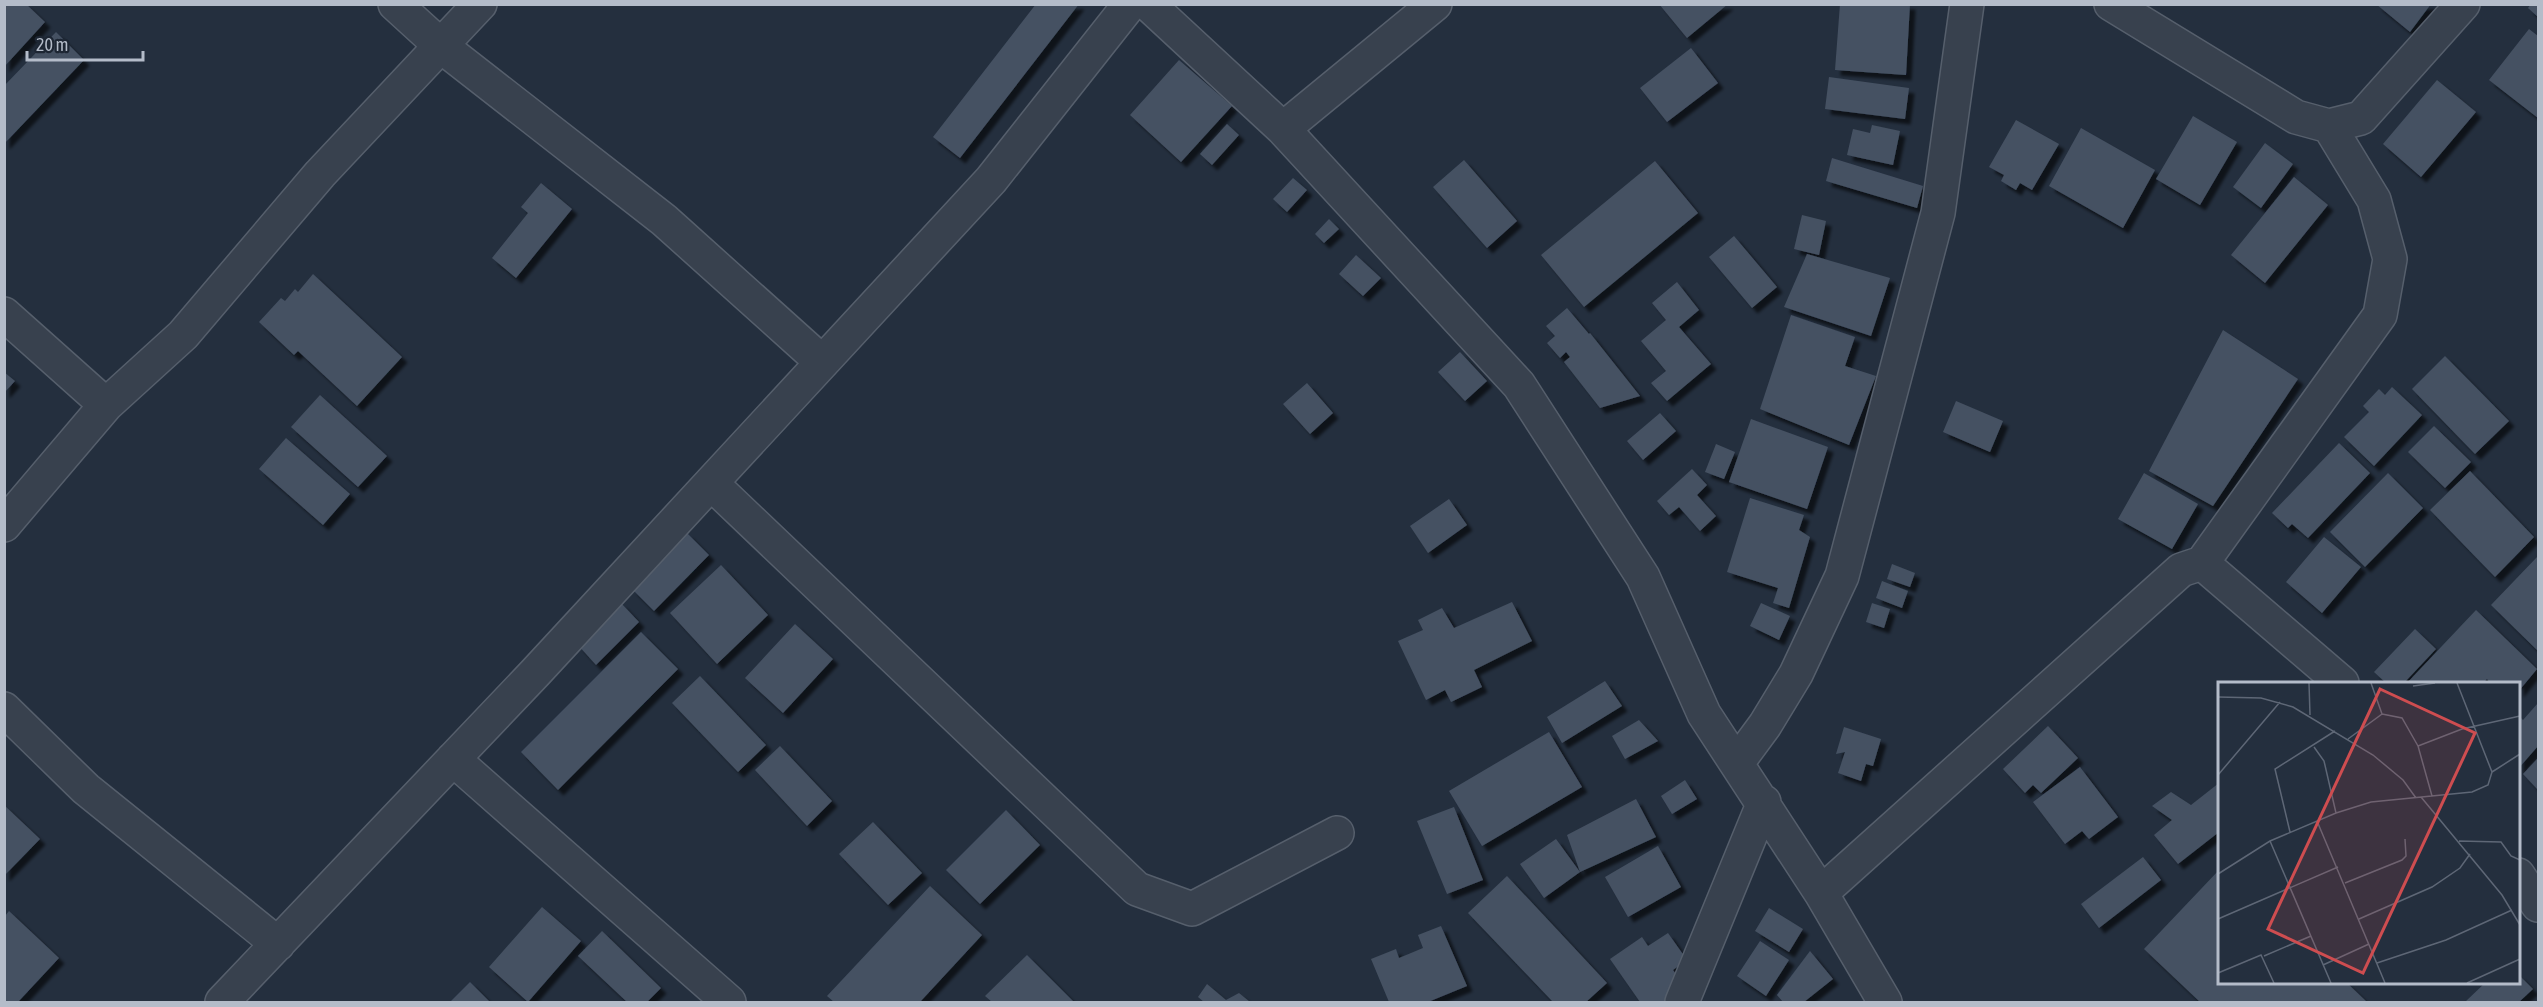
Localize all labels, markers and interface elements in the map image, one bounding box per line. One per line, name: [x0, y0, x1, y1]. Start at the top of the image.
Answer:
scale bar: [27, 24, 142, 62]
text: 20 m: [36, 34, 68, 55]
inset map: [2218, 682, 2519, 983]

